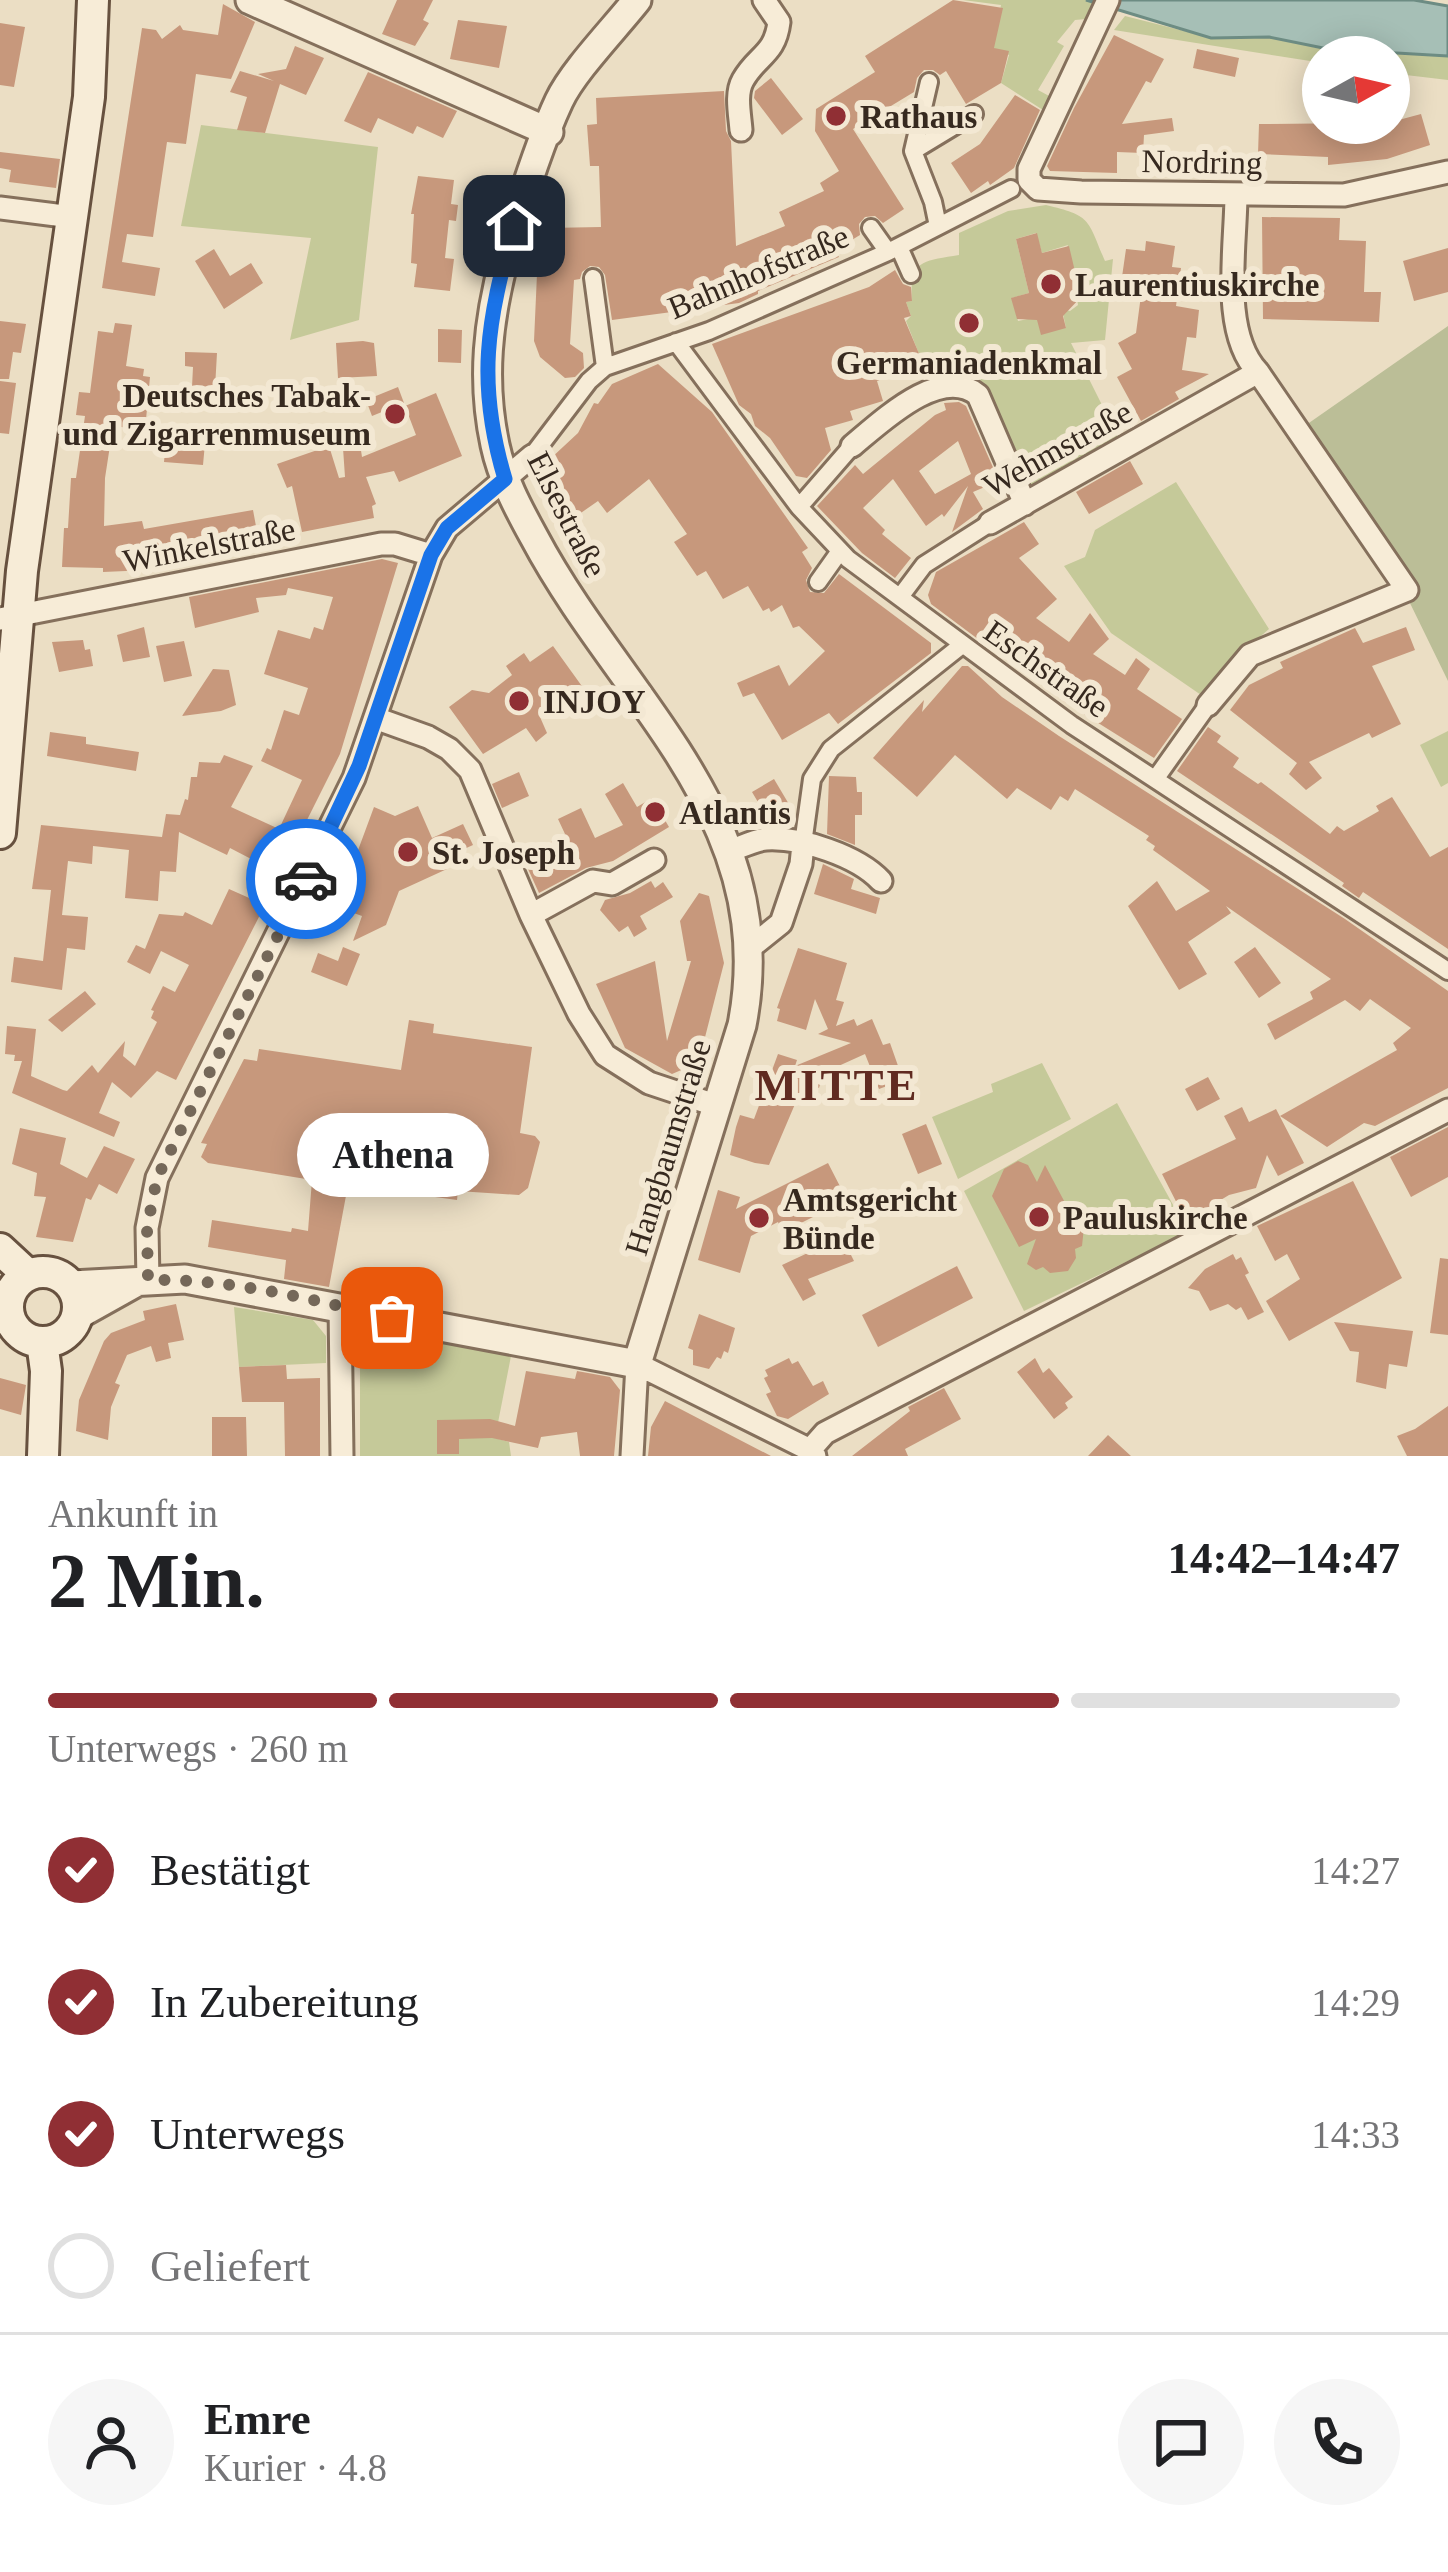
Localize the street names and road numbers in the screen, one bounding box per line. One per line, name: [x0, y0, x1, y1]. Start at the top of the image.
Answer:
street label: Nordring: [1141, 143, 1263, 181]
street label: Bahnhofstraße: [663, 218, 854, 326]
street label: Wehmstraße: [977, 393, 1138, 504]
street label: Elsestraße: [520, 446, 614, 583]
street label: Winkelstraße: [120, 511, 298, 579]
street label: Eschstraße: [978, 613, 1115, 725]
street label: Hangbaumstraße: [618, 1035, 718, 1259]

